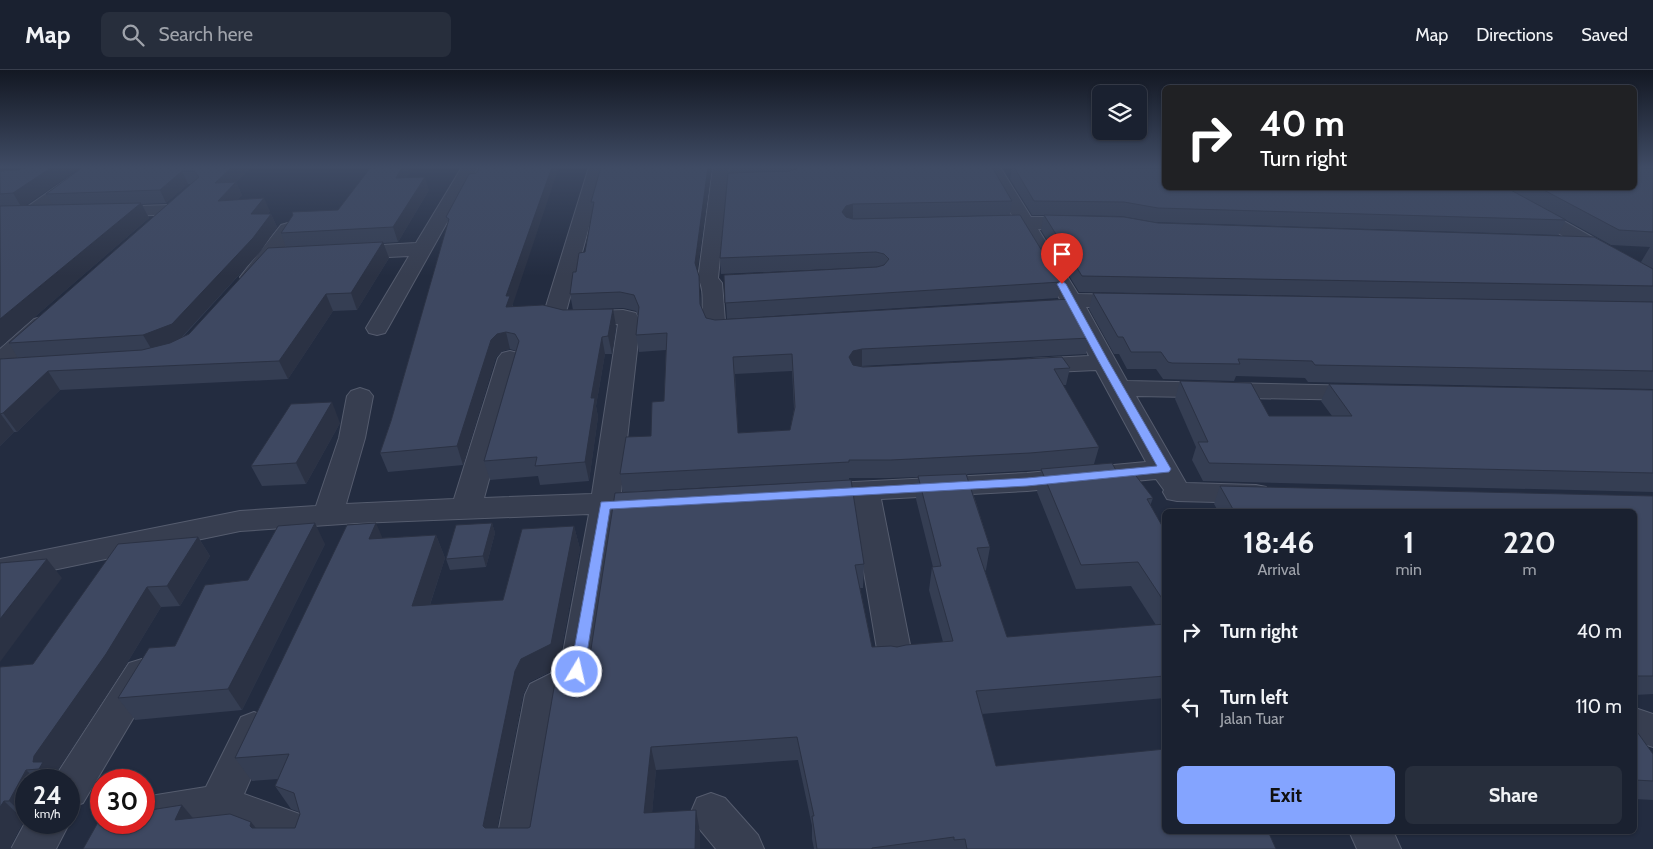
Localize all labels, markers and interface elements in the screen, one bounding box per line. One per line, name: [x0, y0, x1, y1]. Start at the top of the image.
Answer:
search box: [101, 12, 451, 57]
text: Map: [25, 20, 71, 49]
icon: search: [119, 21, 147, 49]
text: Search here: [159, 23, 253, 46]
text: Map: [1415, 24, 1448, 46]
text: Directions: [1476, 24, 1553, 46]
text: Saved: [1581, 24, 1628, 46]
map controls: [1092, 85, 1147, 140]
button: layers: [1092, 85, 1147, 140]
text: 40 m: [1260, 102, 1345, 145]
icon: right: [1177, 105, 1242, 170]
text: Turn right: [1260, 145, 1347, 172]
pin: [1041, 233, 1083, 284]
icon: arrive: [1048, 240, 1076, 268]
text: 18:46: [1243, 524, 1314, 561]
text: 1: [1403, 524, 1414, 561]
text: 220: [1503, 524, 1556, 561]
text: Arrival: [1257, 560, 1300, 579]
text: min: [1396, 560, 1422, 579]
text: m: [1522, 560, 1536, 579]
icon: right: [1177, 618, 1205, 646]
text: Turn right: [1220, 620, 1298, 643]
text: 40 m: [1577, 620, 1622, 643]
position arrow: [550, 645, 602, 697]
text: Turn left: [1220, 686, 1288, 709]
icon: left: [1177, 693, 1205, 721]
text: 110 m: [1575, 695, 1622, 718]
text: Jalan Tuar: [1220, 709, 1284, 728]
button: Exit: [1177, 766, 1395, 824]
button: Share: [1405, 766, 1622, 824]
speed limit sign: 30: [90, 769, 155, 834]
text: 24: [33, 780, 62, 810]
text: km/h: [34, 806, 61, 821]

